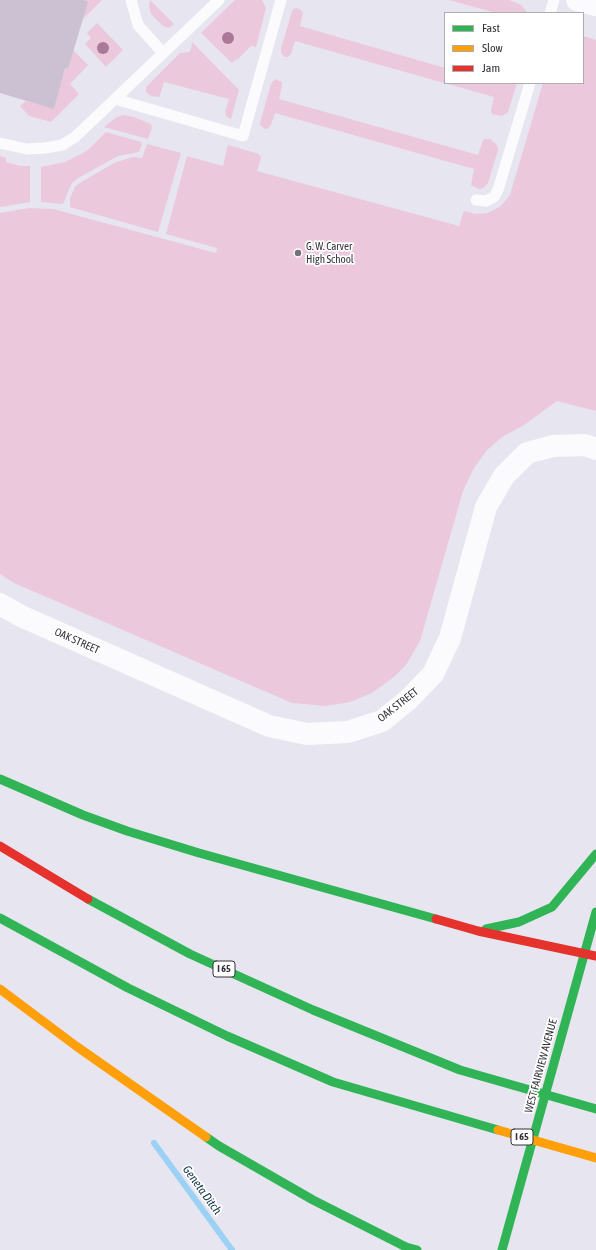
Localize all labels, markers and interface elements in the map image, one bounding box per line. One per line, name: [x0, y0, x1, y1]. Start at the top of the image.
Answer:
legend: [444, 12, 584, 84]
text: Fast: [482, 21, 500, 35]
text: Slow: [482, 41, 503, 55]
text: Jam: [482, 61, 500, 75]
place label: G. W. Carver High School: [306, 240, 354, 266]
marker: G. W. Carver High School: [293, 248, 303, 258]
street label: OAK STREET: [52, 625, 102, 657]
street label: OAK STREET: [375, 685, 421, 725]
road number: I 65: [213, 961, 235, 977]
street label: WEST FAIRVIEW AVENUE: [522, 1018, 560, 1114]
road number: I 65: [511, 1129, 533, 1145]
water label: Geneta Ditch: [180, 1163, 224, 1217]

